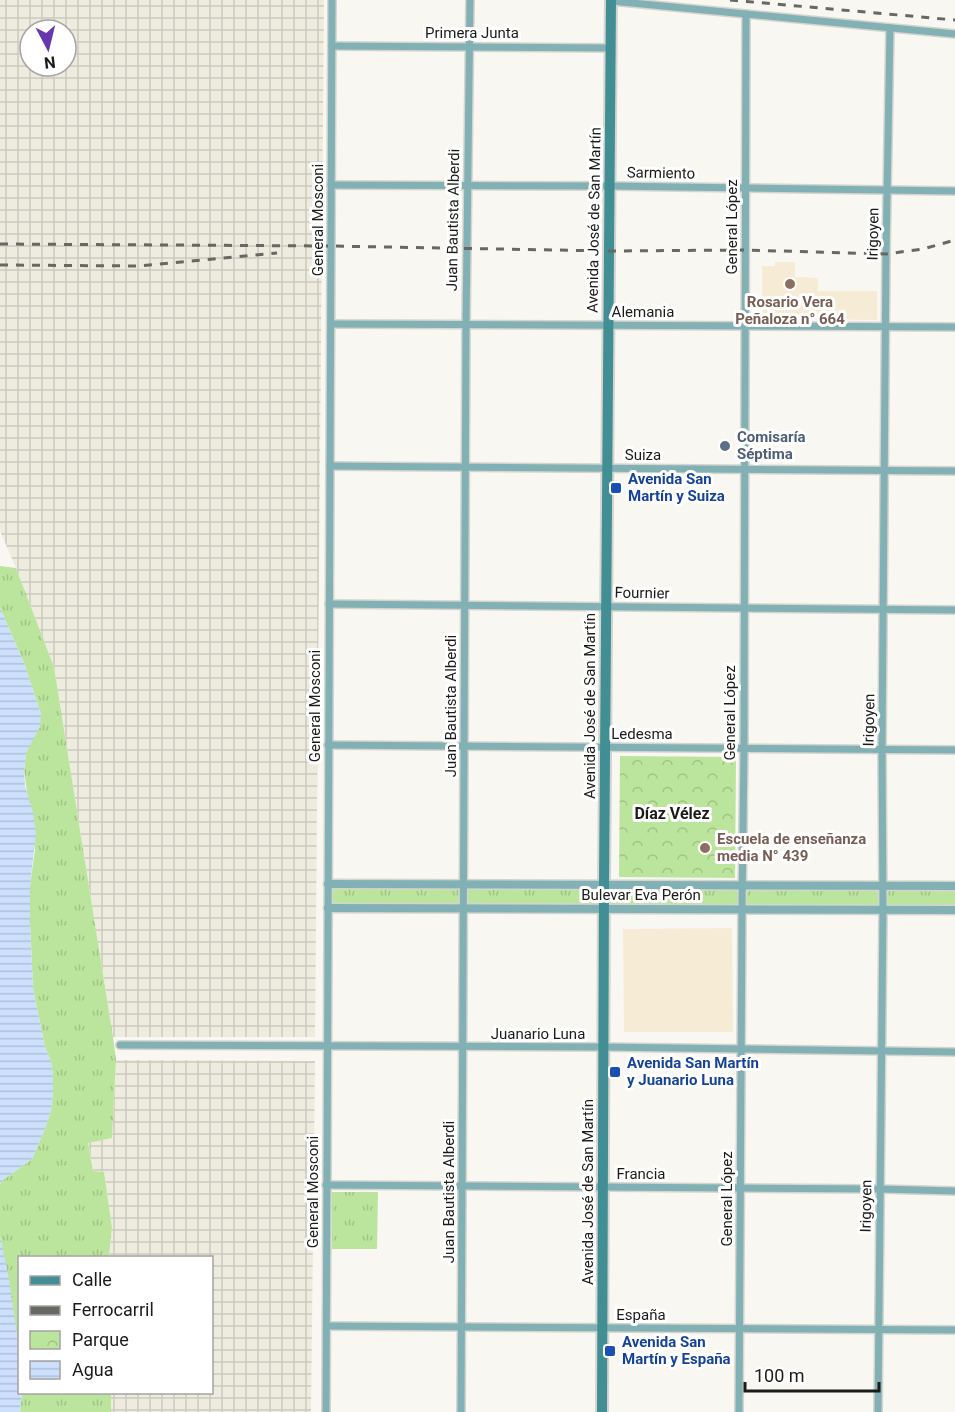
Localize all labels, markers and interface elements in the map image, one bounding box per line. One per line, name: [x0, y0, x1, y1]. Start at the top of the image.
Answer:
north arrow: [18, 18, 78, 78]
street label: Primera Junta: [425, 24, 519, 42]
text: N: [43, 52, 57, 73]
street label: Avenida José de San Martín: [583, 127, 605, 313]
street label: Juan Bautista Alberdi: [443, 149, 463, 291]
street label: Sarmiento: [627, 163, 695, 183]
street label: General Mosconi: [309, 164, 327, 276]
street label: General López: [723, 179, 741, 275]
street label: Irigoyen: [864, 207, 882, 261]
marker: Rosario Vera Peñaloza n° 664: [783, 277, 797, 291]
place label: Rosario Vera Peñaloza n° 664: [735, 293, 845, 328]
street label: Alemania: [612, 303, 674, 321]
place label: Comisaría Séptima: [737, 428, 806, 463]
marker: Comisaría Séptima: [718, 439, 732, 453]
street label: Suiza: [625, 446, 661, 464]
place label: Avenida San Martín y Suiza: [628, 470, 725, 505]
marker: Avenida San Martín y Suiza: [609, 481, 623, 495]
street label: Fournier: [614, 584, 670, 602]
street label: Avenida José de San Martín: [581, 613, 599, 799]
street label: Juan Bautista Alberdi: [442, 635, 460, 777]
street label: General Mosconi: [306, 650, 324, 762]
street label: General López: [721, 665, 739, 761]
street label: Irigoyen: [860, 693, 878, 747]
street label: Ledesma: [611, 725, 673, 743]
district label: Díaz Vélez: [634, 804, 710, 823]
place label: Escuela de enseñanza media N° 439: [717, 830, 866, 865]
marker: Escuela de enseñanza media N° 439: [698, 841, 712, 855]
street label: Bulevar Eva Perón: [581, 886, 701, 904]
street label: Juanario Luna: [491, 1025, 585, 1043]
place label: Avenida San Martín y Juanario Luna: [627, 1054, 759, 1089]
marker: Avenida San Martín y Juanario Luna: [608, 1065, 622, 1079]
street label: Avenida José de San Martín: [579, 1099, 597, 1285]
street label: Juan Bautista Alberdi: [440, 1121, 458, 1263]
street label: General Mosconi: [304, 1136, 322, 1248]
street label: General López: [718, 1151, 736, 1247]
street label: Francia: [617, 1165, 666, 1183]
street label: Irigoyen: [857, 1179, 875, 1233]
legend: [18, 1256, 213, 1394]
text: Calle: [72, 1269, 112, 1290]
text: Ferrocarril: [72, 1299, 154, 1320]
street label: España: [616, 1306, 666, 1324]
text: Parque: [72, 1329, 129, 1350]
place label: Avenida San Martín y España: [622, 1333, 731, 1368]
marker: Avenida San Martín y España: [603, 1344, 617, 1358]
scale bar: [745, 1355, 878, 1393]
text: Agua: [72, 1359, 114, 1380]
text: 100 m: [754, 1365, 805, 1386]

